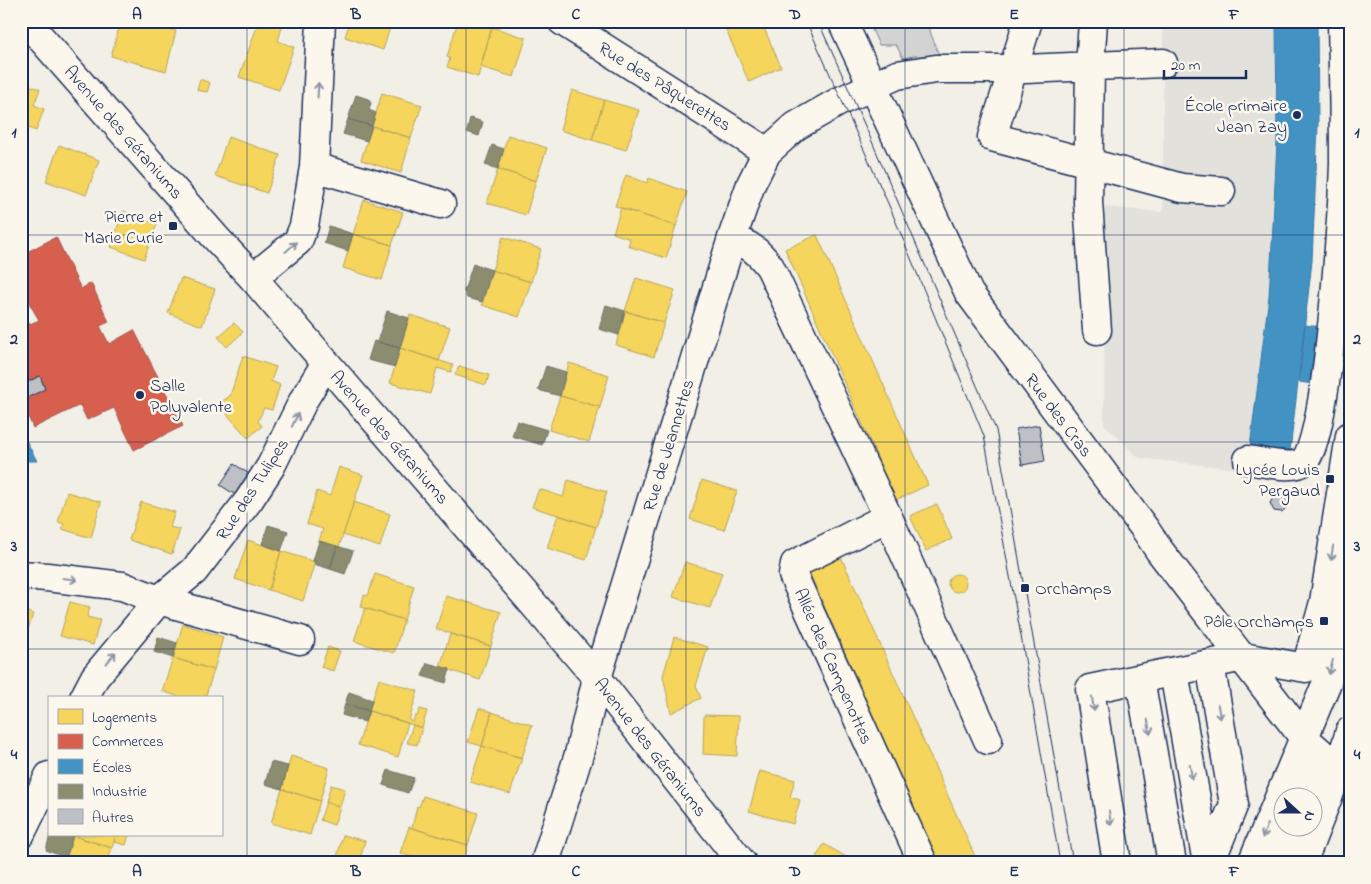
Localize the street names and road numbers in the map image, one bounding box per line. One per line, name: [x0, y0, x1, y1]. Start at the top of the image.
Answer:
street label: Rue des Pâquerettes: [592, 36, 735, 139]
street label: Avenue des Géraniums: [57, 61, 188, 206]
street label: Avenue des Géraniums: [323, 366, 454, 511]
street label: Rue des Cras: [1017, 369, 1098, 464]
street label: Rue de Jeannettes: [637, 376, 702, 515]
street label: Rue des Tulipes: [211, 434, 297, 546]
street label: Allée des Campenottes: [786, 585, 878, 749]
street label: Avenue des Géraniums: [587, 673, 712, 823]

